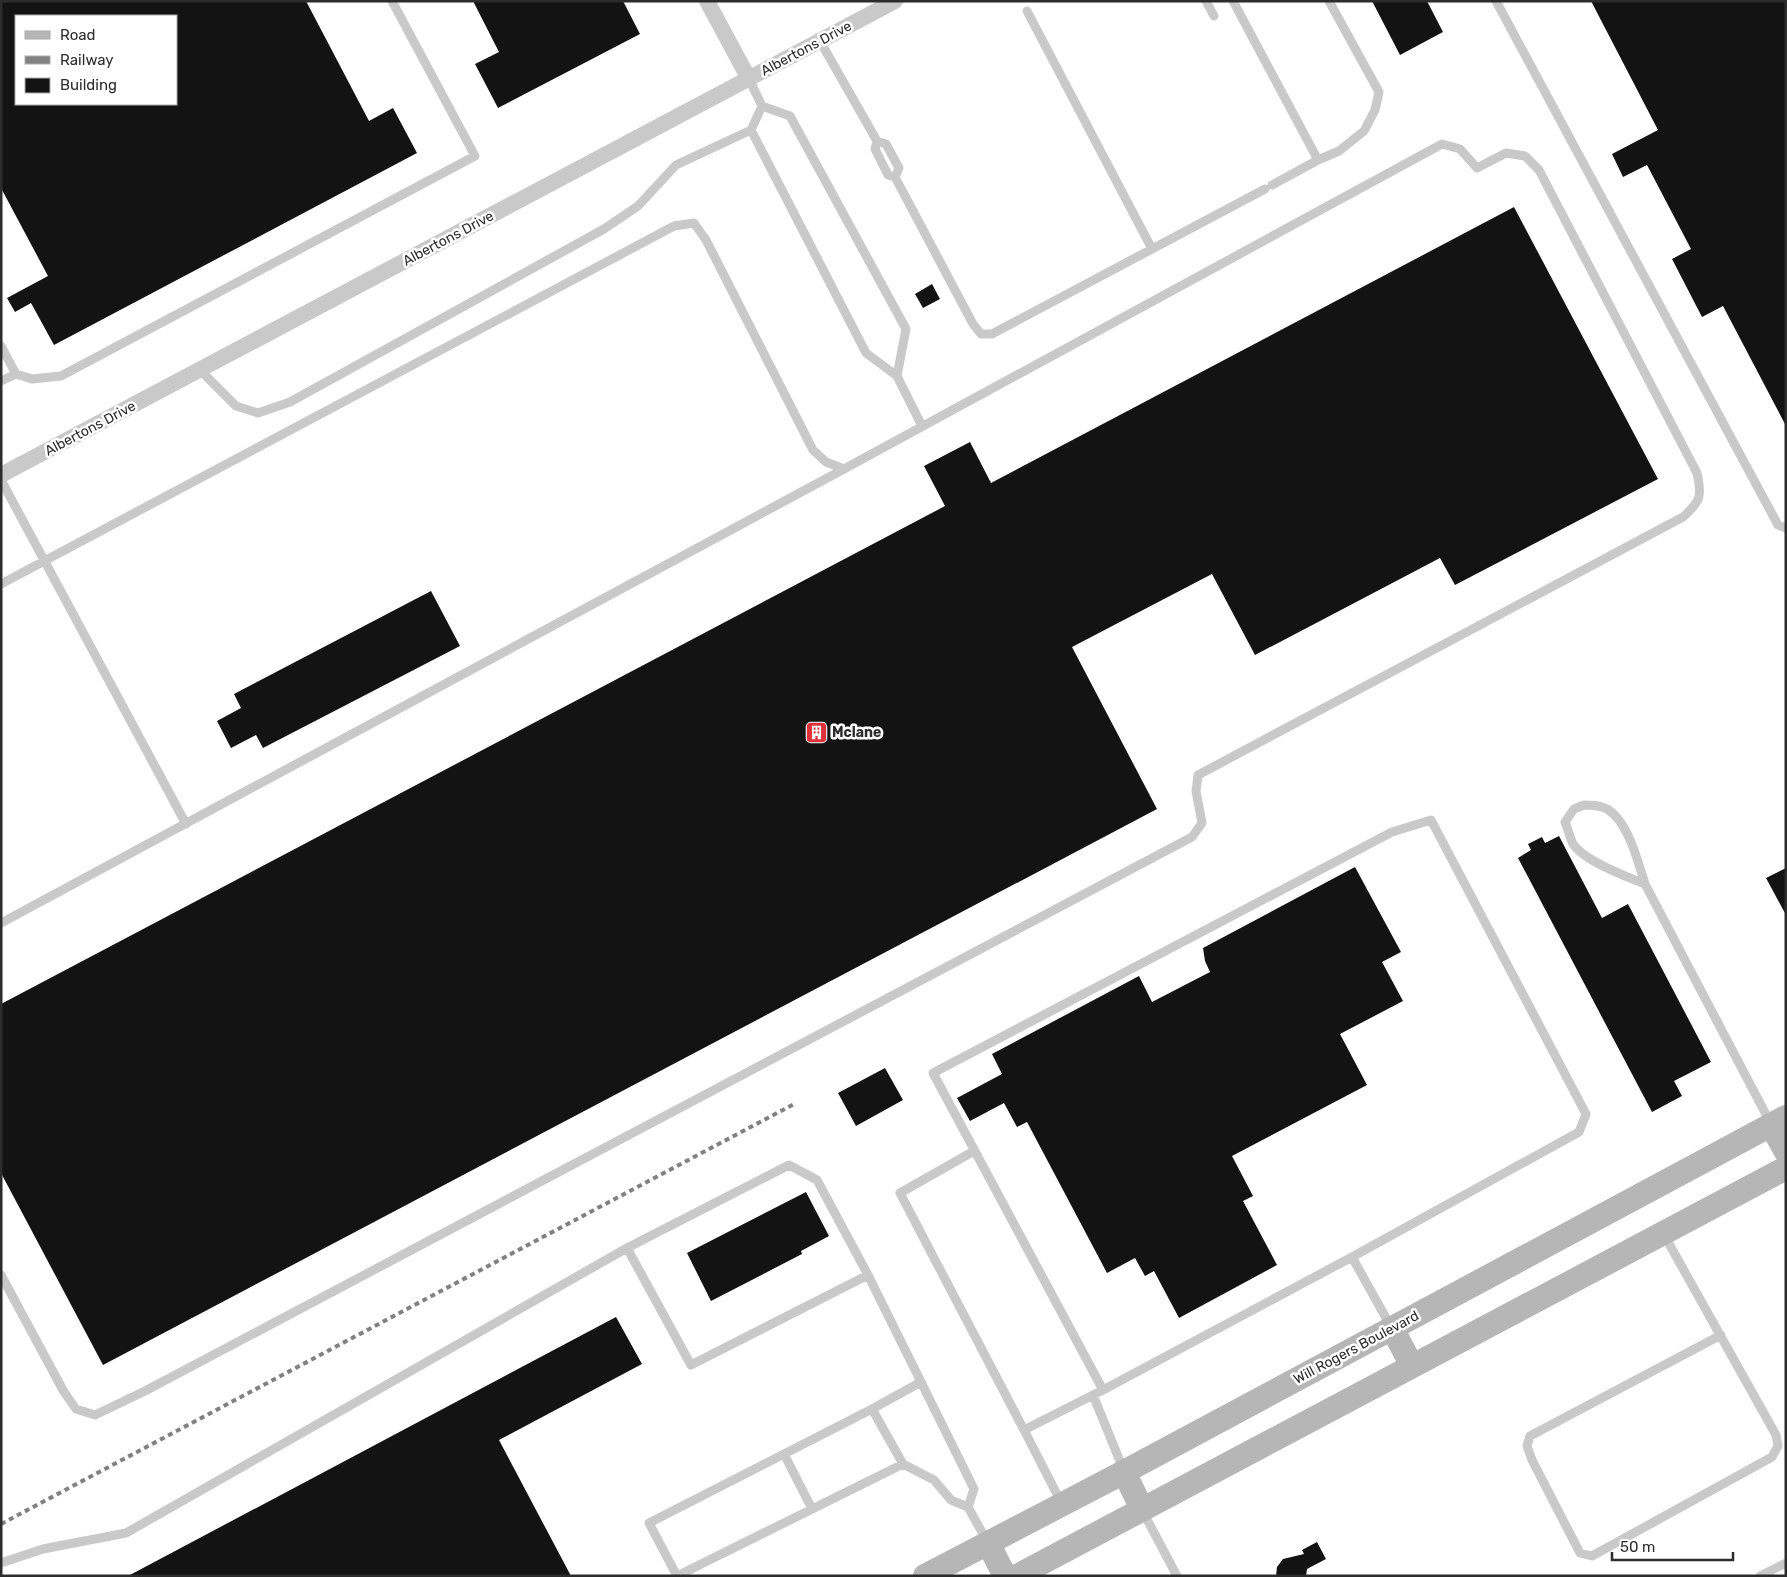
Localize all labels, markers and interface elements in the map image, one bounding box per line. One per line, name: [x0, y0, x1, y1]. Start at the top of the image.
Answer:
legend: [15, 15, 178, 105]
street label: Albertons Drive: [758, 17, 855, 80]
text: Road: [60, 26, 96, 44]
text: Railway: [60, 51, 114, 69]
text: Building: [60, 76, 117, 94]
street label: Albertons Drive: [400, 207, 497, 270]
street label: Albertons Drive: [42, 397, 139, 460]
building icon: Mclane: [804, 720, 828, 744]
place label: Mclane: [832, 724, 881, 741]
street label: Will Rogers Boulevard: [1291, 1307, 1422, 1388]
scale bar: [1612, 1530, 1733, 1562]
text: 50 m: [1620, 1538, 1655, 1556]

